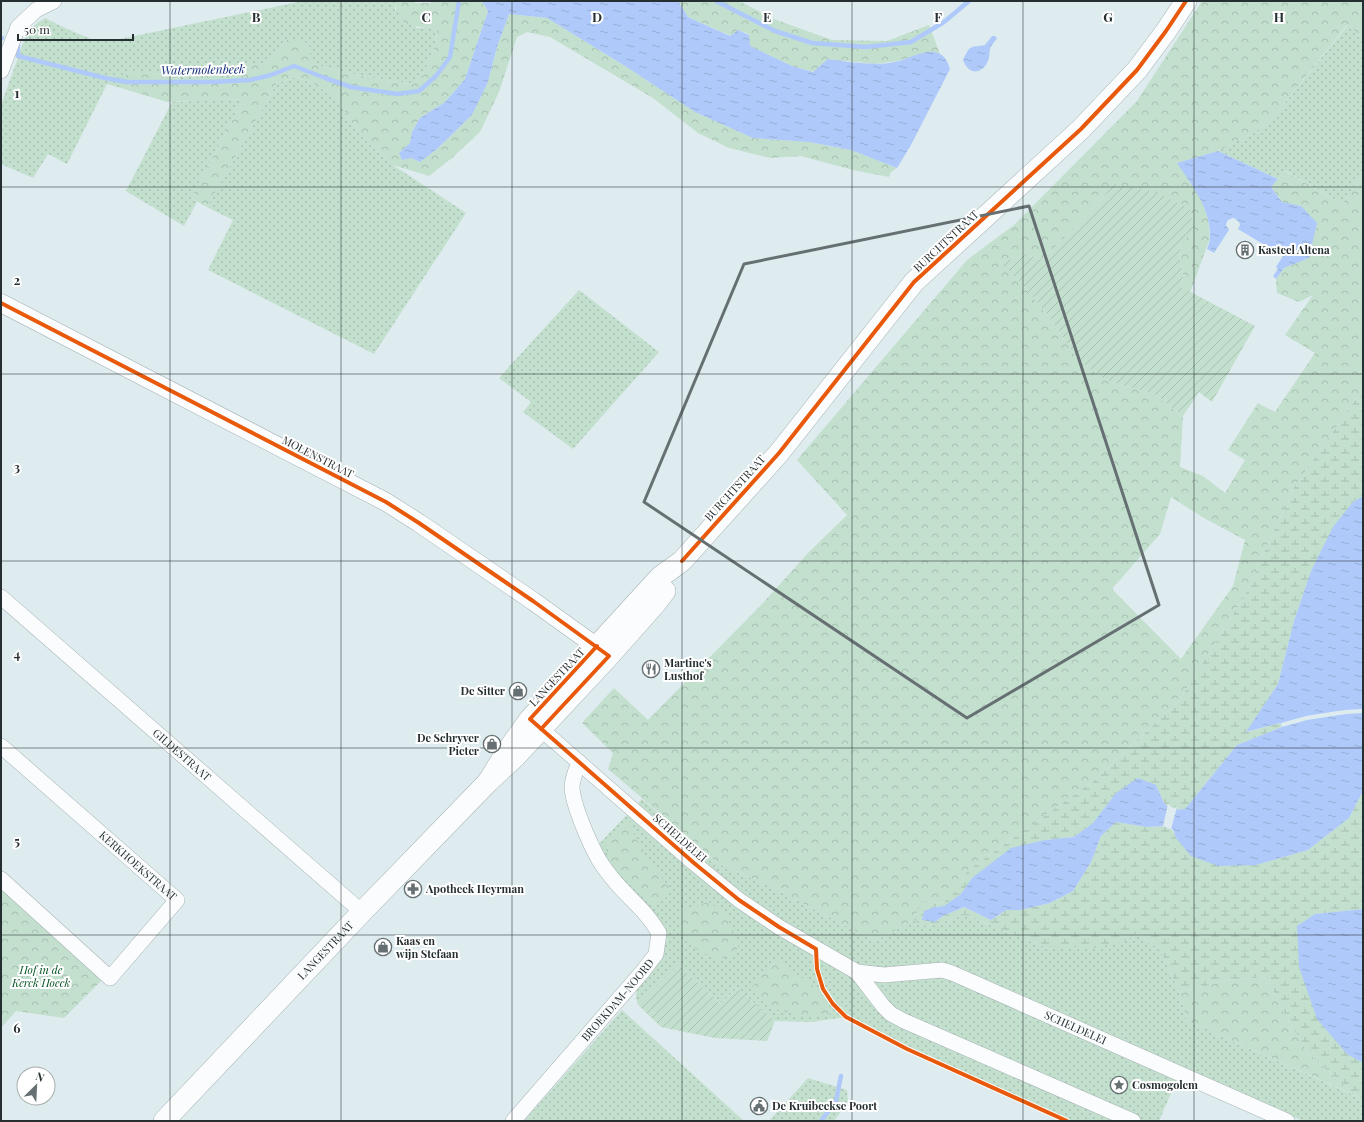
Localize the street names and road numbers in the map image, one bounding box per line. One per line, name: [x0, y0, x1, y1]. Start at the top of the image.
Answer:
street label: BURCHTSTRAAT: [910, 206, 982, 275]
street label: MOLENSTRAAT: [280, 432, 357, 481]
street label: BURCHTSTRAAT: [701, 451, 768, 524]
street label: LANGESTRAAT: [525, 644, 588, 709]
street label: GILDESTRAAT: [150, 725, 215, 784]
street label: SCHELDELEI: [650, 810, 711, 865]
street label: KERKHOEKSTRAAT: [96, 827, 180, 904]
street label: LANGESTRAAT: [294, 917, 357, 983]
street label: BROEKDAM-NOORD: [578, 955, 657, 1044]
street label: SCHELDELEI: [1042, 1007, 1109, 1048]

